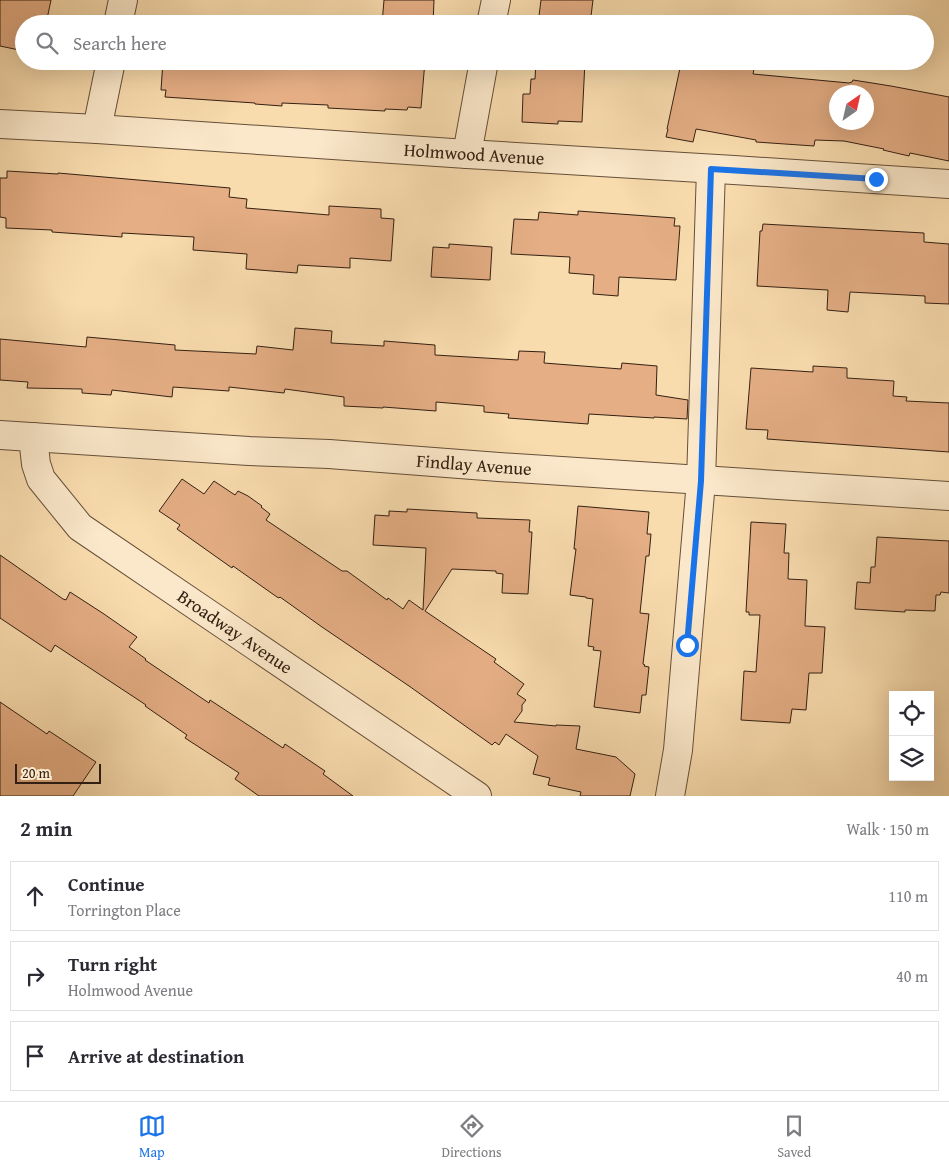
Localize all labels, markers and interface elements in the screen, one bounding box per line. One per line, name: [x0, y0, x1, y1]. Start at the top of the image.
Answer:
search box: [15, 15, 934, 70]
icon: search: [33, 29, 61, 57]
text: Search here: [73, 29, 167, 57]
north arrow: [829, 85, 874, 130]
street label: Holmwood Avenue: [403, 136, 545, 172]
route end: [865, 168, 888, 191]
street label: Findlay Avenue: [415, 447, 532, 482]
street label: Broadway Avenue: [172, 583, 298, 680]
route start: [676, 634, 699, 657]
map controls: [889, 691, 934, 781]
button: locate: [889, 691, 934, 736]
button: layers: [889, 736, 934, 781]
scale bar: [15, 761, 101, 784]
text: 20 m: [22, 763, 50, 783]
text: 2 min: [20, 813, 72, 844]
text: Walk · 150 m: [846, 817, 929, 841]
text: Continue: [68, 870, 145, 898]
icon: ahead: [21, 882, 49, 910]
text: 110 m: [888, 884, 928, 908]
text: Torrington Place: [68, 898, 181, 922]
text: Turn right: [68, 950, 157, 978]
icon: right: [21, 962, 49, 990]
text: 40 m: [896, 964, 928, 988]
text: Holmwood Avenue: [68, 978, 193, 1002]
icon: arrive: [21, 1042, 49, 1070]
text: Arrive at destination: [68, 1042, 244, 1070]
tab: Map: [138, 1112, 166, 1162]
tab: Directions: [441, 1112, 502, 1162]
tab: Saved: [777, 1112, 811, 1162]

